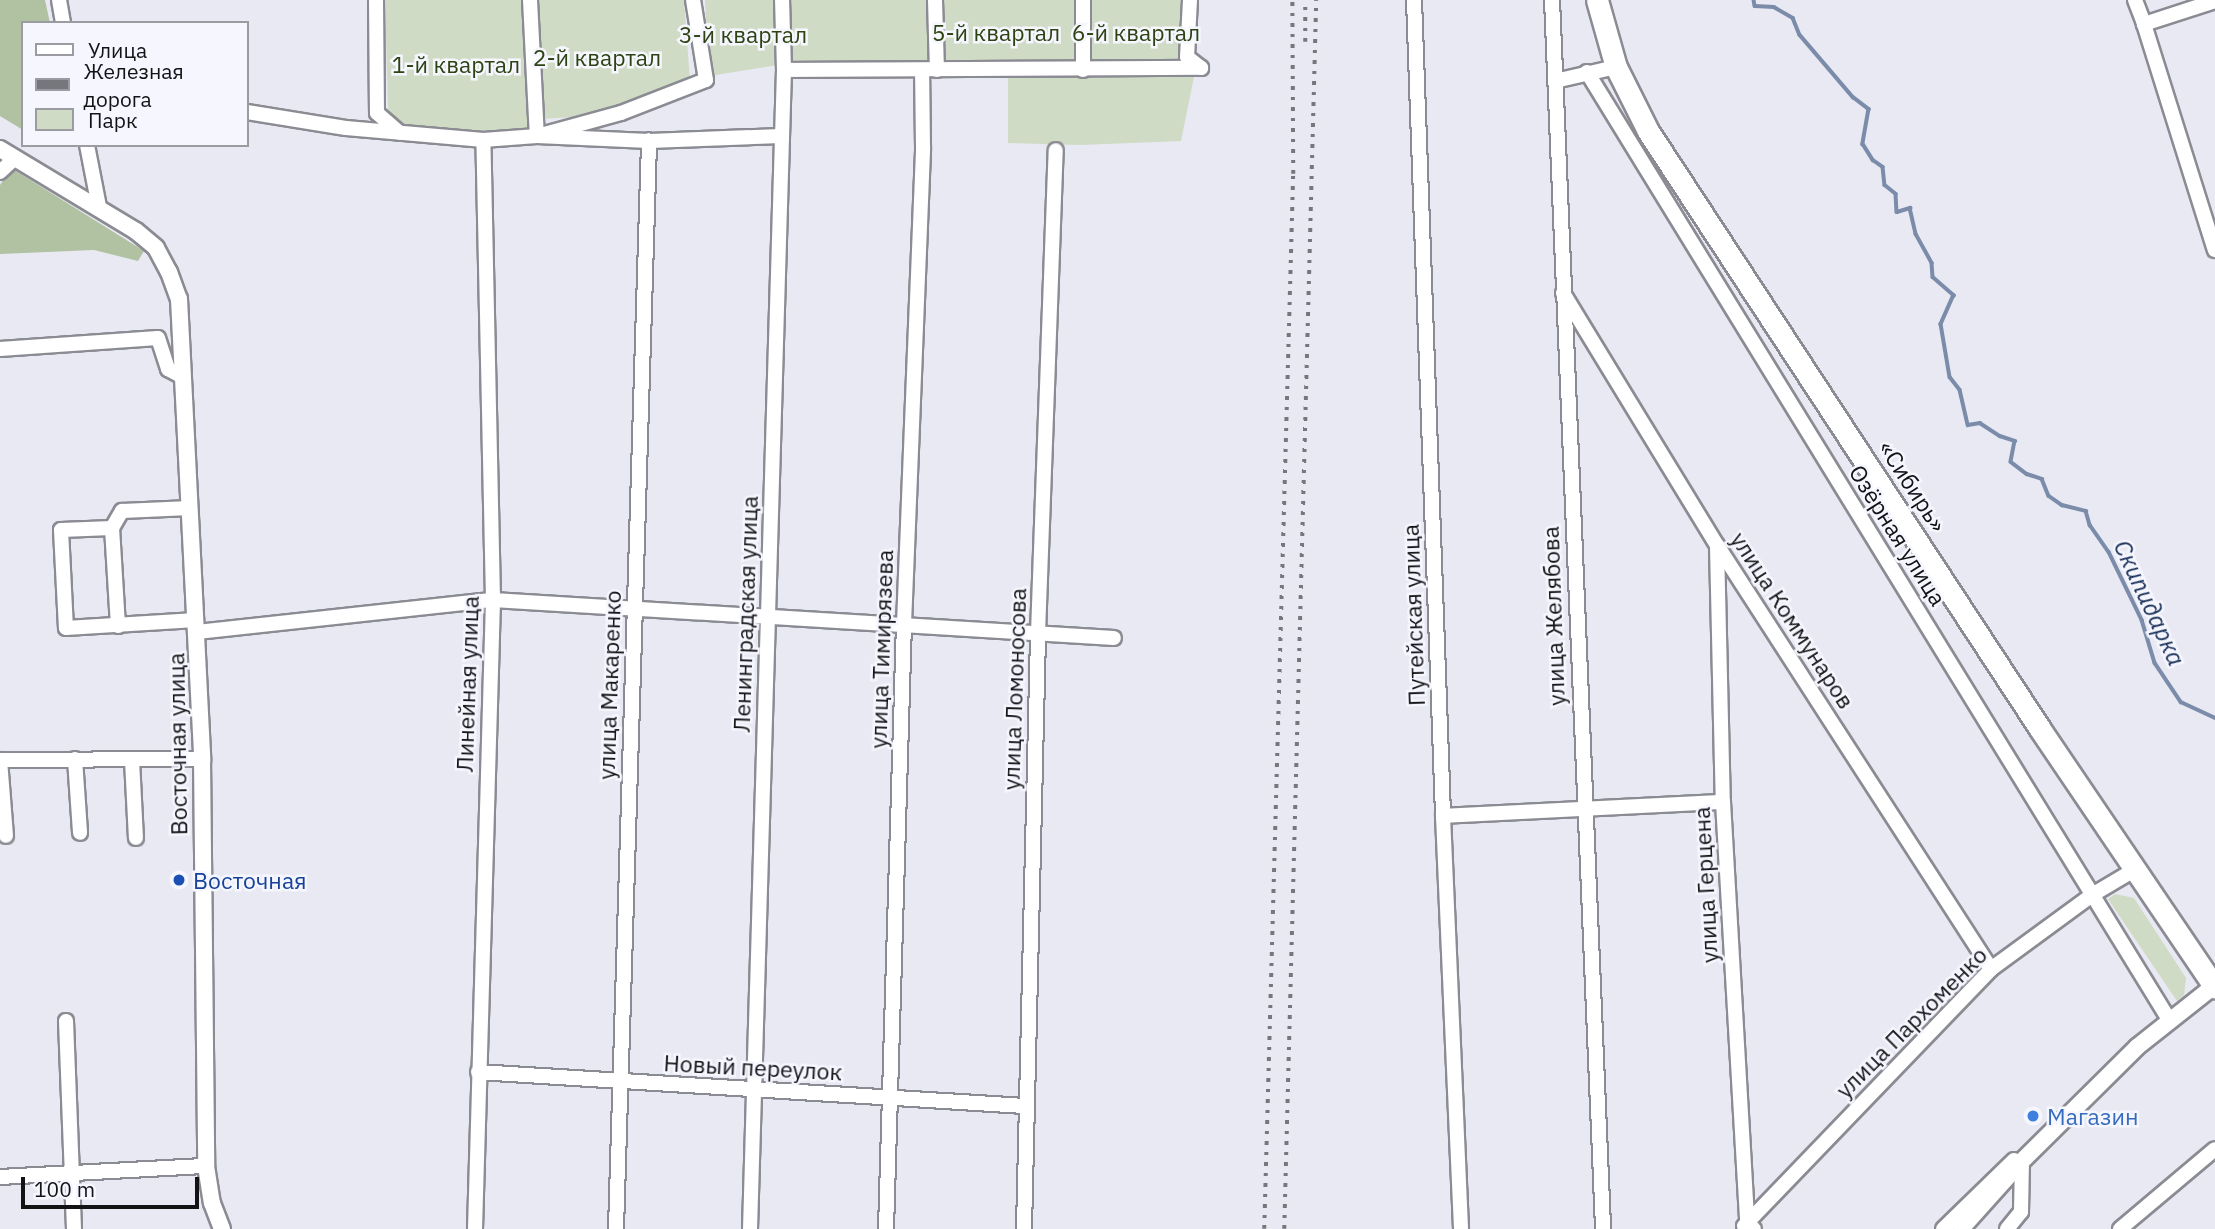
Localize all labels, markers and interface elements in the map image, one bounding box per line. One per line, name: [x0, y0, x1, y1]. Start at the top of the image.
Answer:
park label: 5-й квартал: [932, 18, 1060, 46]
park label: 6-й квартал: [1072, 18, 1200, 46]
park label: 3-й квартал: [679, 20, 807, 48]
legend: [21, 21, 248, 147]
text: Улица: [88, 36, 147, 64]
park label: 2-й квартал: [533, 43, 661, 71]
park label: 1-й квартал: [392, 50, 520, 78]
text: Железная дорога: [84, 57, 184, 113]
text: Парк: [88, 106, 138, 134]
street label: «Сибирь»: [1873, 435, 1953, 537]
street label: Озёрная улица: [1844, 459, 1952, 611]
street label: Ленинградская улица: [727, 495, 763, 733]
street label: Путейская улица: [1396, 524, 1430, 706]
street label: улица Желябова: [1536, 526, 1570, 706]
street label: улица Коммунаров: [1726, 527, 1860, 713]
water label: Скипидарка: [2107, 536, 2191, 670]
street label: улица Тимирязева: [864, 549, 898, 749]
street label: улица Ломоносова: [997, 587, 1031, 791]
street label: улица Макаренко: [592, 590, 626, 780]
street label: Линейная улица: [450, 595, 484, 773]
street label: Восточная улица: [162, 652, 192, 836]
street label: улица Герцена: [1687, 806, 1723, 964]
place label: Восточная: [193, 866, 306, 894]
marker: Восточная: [171, 872, 187, 888]
street label: улица Пархоменко: [1830, 941, 1992, 1103]
street label: Новый переулок: [663, 1049, 843, 1085]
place label: Магазин: [2047, 1102, 2138, 1130]
marker: Магазин: [2025, 1108, 2041, 1124]
scale bar: [24, 1162, 203, 1206]
text: 100 m: [34, 1175, 95, 1203]

